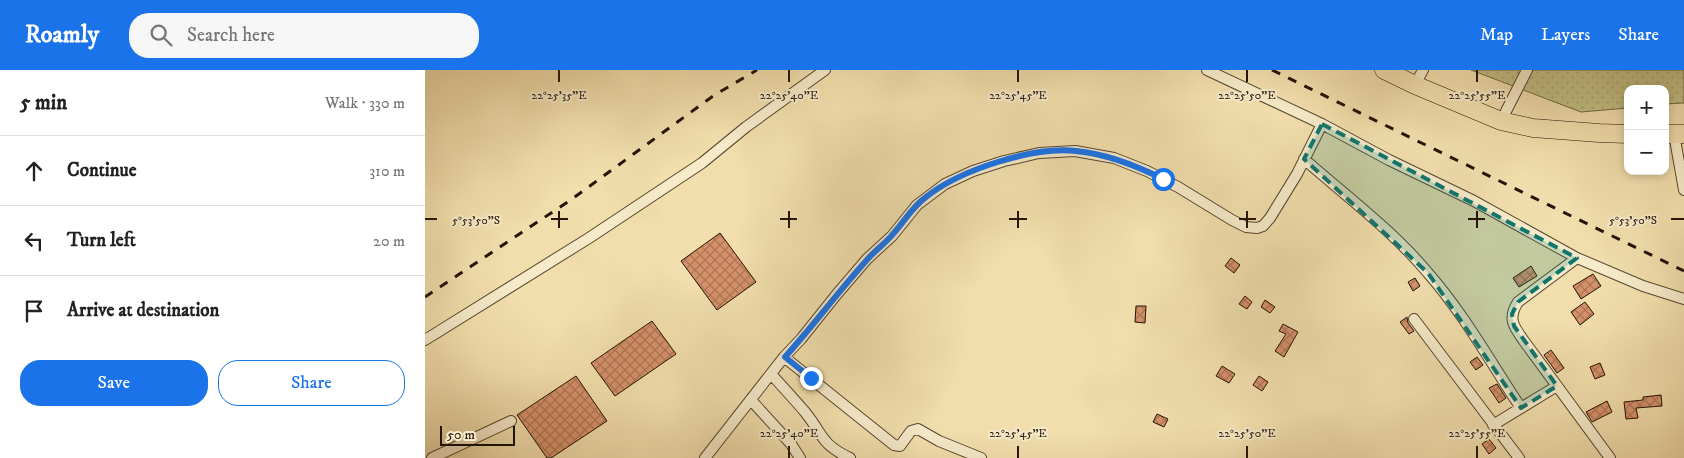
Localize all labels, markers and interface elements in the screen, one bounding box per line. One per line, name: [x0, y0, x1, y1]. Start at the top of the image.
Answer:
search box: [129, 13, 479, 58]
text: Roamly: [25, 20, 99, 50]
icon: search: [147, 21, 175, 49]
text: Search here: [187, 24, 275, 47]
text: Map: [1480, 24, 1513, 46]
text: Layers: [1541, 24, 1590, 46]
text: Share: [1618, 24, 1659, 46]
map controls: [1624, 85, 1669, 175]
button: +: [1624, 85, 1669, 130]
text: 22°25'35"E: [531, 88, 587, 103]
text: 22°25'40"E: [760, 88, 819, 103]
text: 22°25'45"E: [989, 88, 1047, 103]
text: 22°25'50"E: [1218, 88, 1276, 103]
text: 22°25'55"E: [1449, 88, 1506, 103]
text: 5 min: [20, 90, 67, 116]
text: Walk · 330 m: [325, 93, 405, 113]
button: −: [1624, 130, 1669, 175]
icon: ahead: [20, 157, 48, 185]
text: Continue: [67, 159, 137, 182]
text: 310 m: [369, 161, 405, 181]
route start: [1152, 168, 1175, 191]
text: 5°53'50"S: [452, 213, 500, 228]
text: 5°53'50"S: [1609, 213, 1657, 228]
icon: left: [20, 227, 48, 255]
text: Turn left: [67, 229, 136, 252]
text: 20 m: [373, 231, 405, 251]
icon: arrive: [20, 297, 48, 325]
text: Arrive at destination: [67, 299, 219, 322]
button: Save: [20, 360, 208, 406]
button: Share: [218, 360, 405, 406]
route end: [800, 367, 823, 390]
scale bar: [440, 423, 515, 446]
text: 50 m: [447, 426, 475, 444]
text: 22°25'40"E: [760, 426, 819, 441]
text: 22°25'45"E: [989, 426, 1047, 441]
text: 22°25'50"E: [1218, 426, 1276, 441]
text: 22°25'55"E: [1449, 426, 1506, 441]

